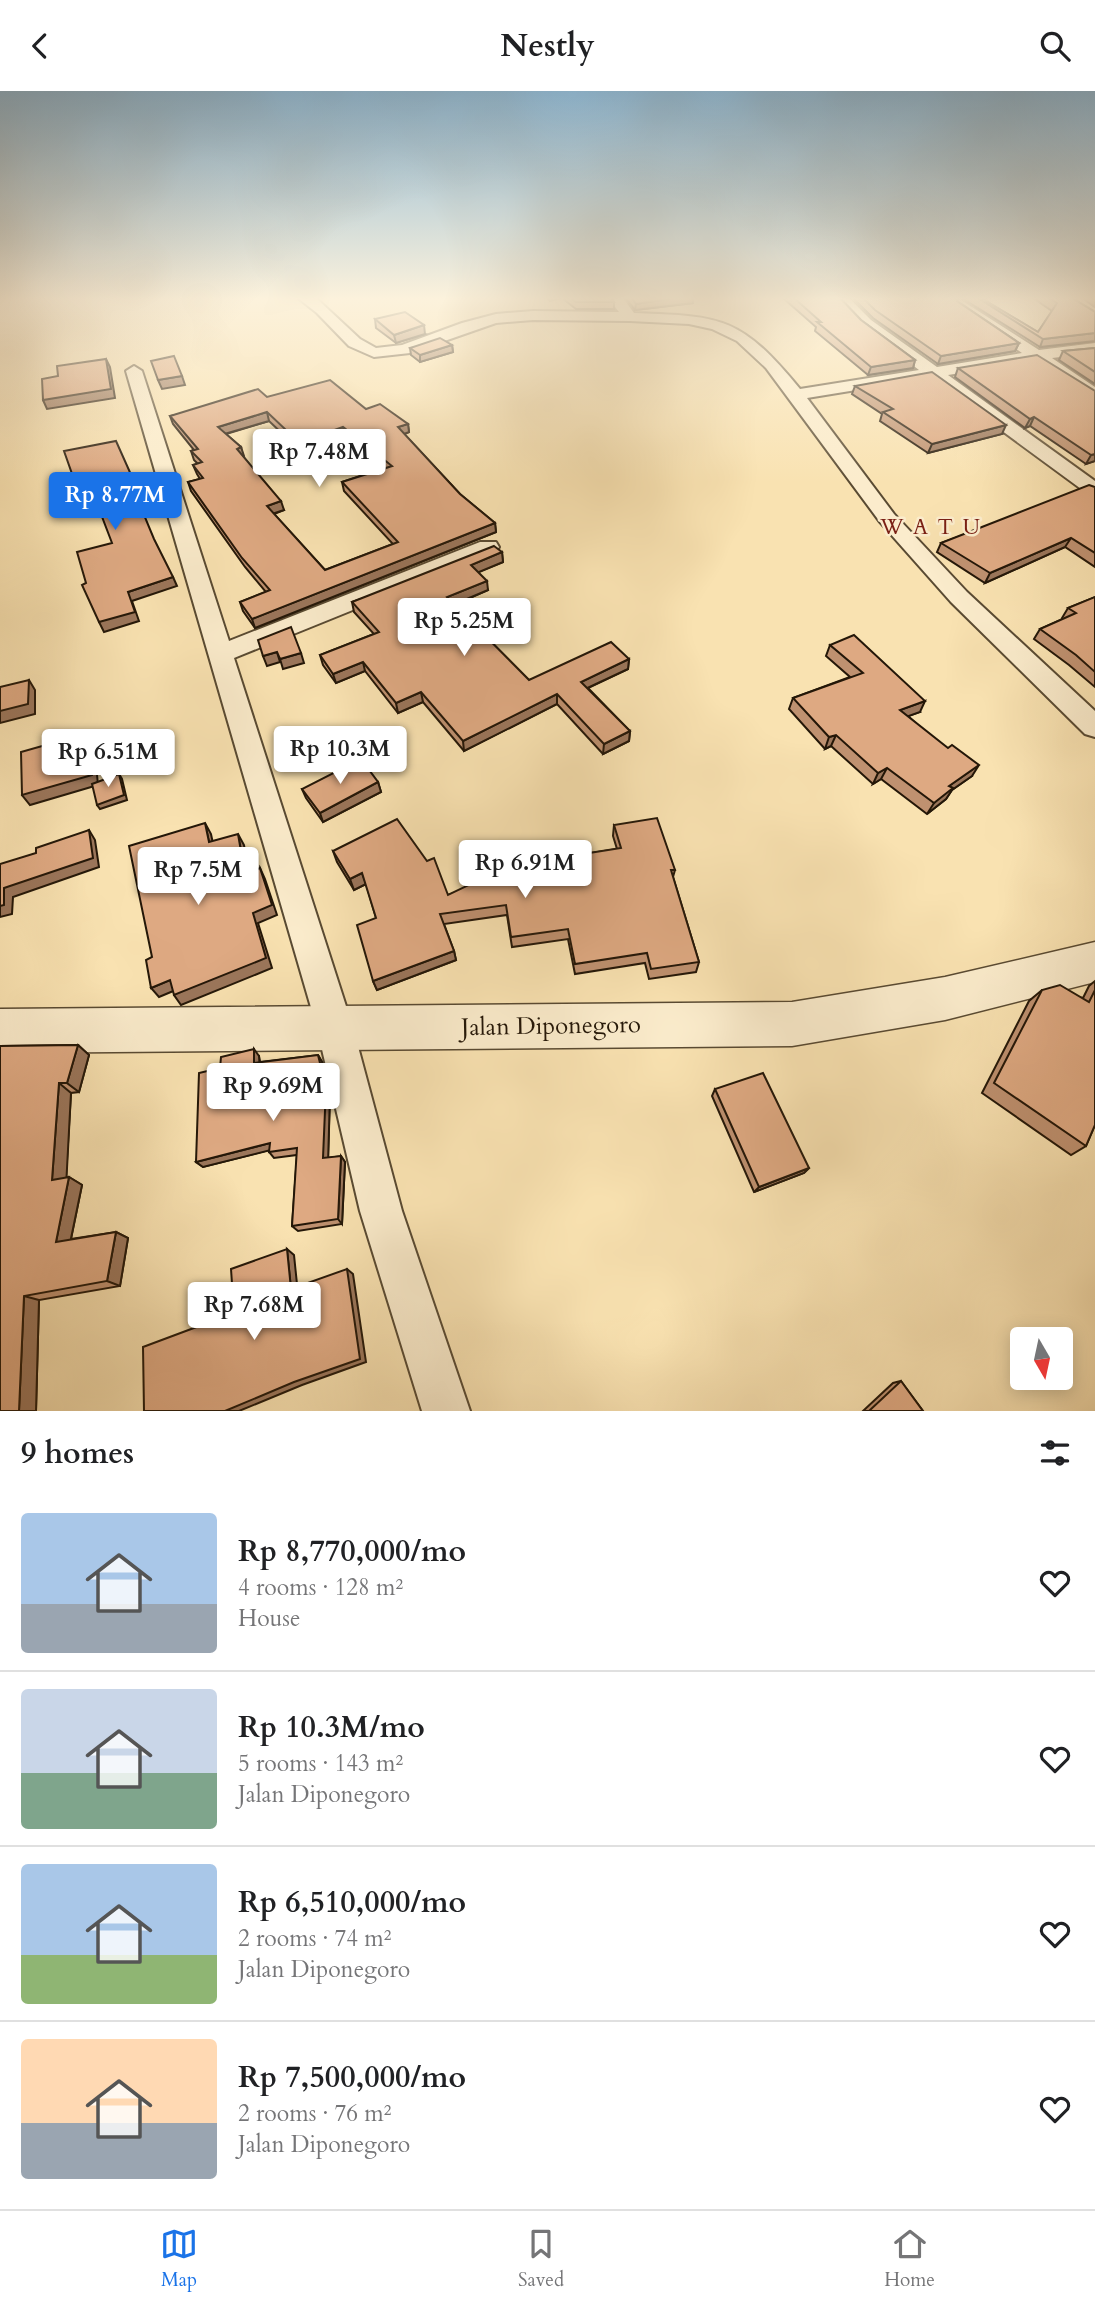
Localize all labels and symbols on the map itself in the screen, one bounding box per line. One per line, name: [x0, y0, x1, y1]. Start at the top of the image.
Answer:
pin: Rp 7.48M: [247, 429, 391, 489]
pin: Rp 8.77M: [43, 473, 187, 532]
district label: W A T U: [879, 513, 982, 542]
pin: Rp 5.25M: [392, 599, 536, 658]
pin: Rp 10.3M: [268, 727, 412, 786]
pin: Rp 6.51M: [36, 729, 180, 789]
pin: Rp 6.91M: [453, 841, 597, 900]
pin: Rp 7.5M: [133, 847, 263, 907]
street label: Jalan Diponegoro: [458, 1008, 641, 1044]
pin: Rp 9.69M: [201, 1063, 345, 1123]
pin: Rp 7.68M: [182, 1283, 326, 1342]
north arrow: [1010, 1327, 1073, 1389]

